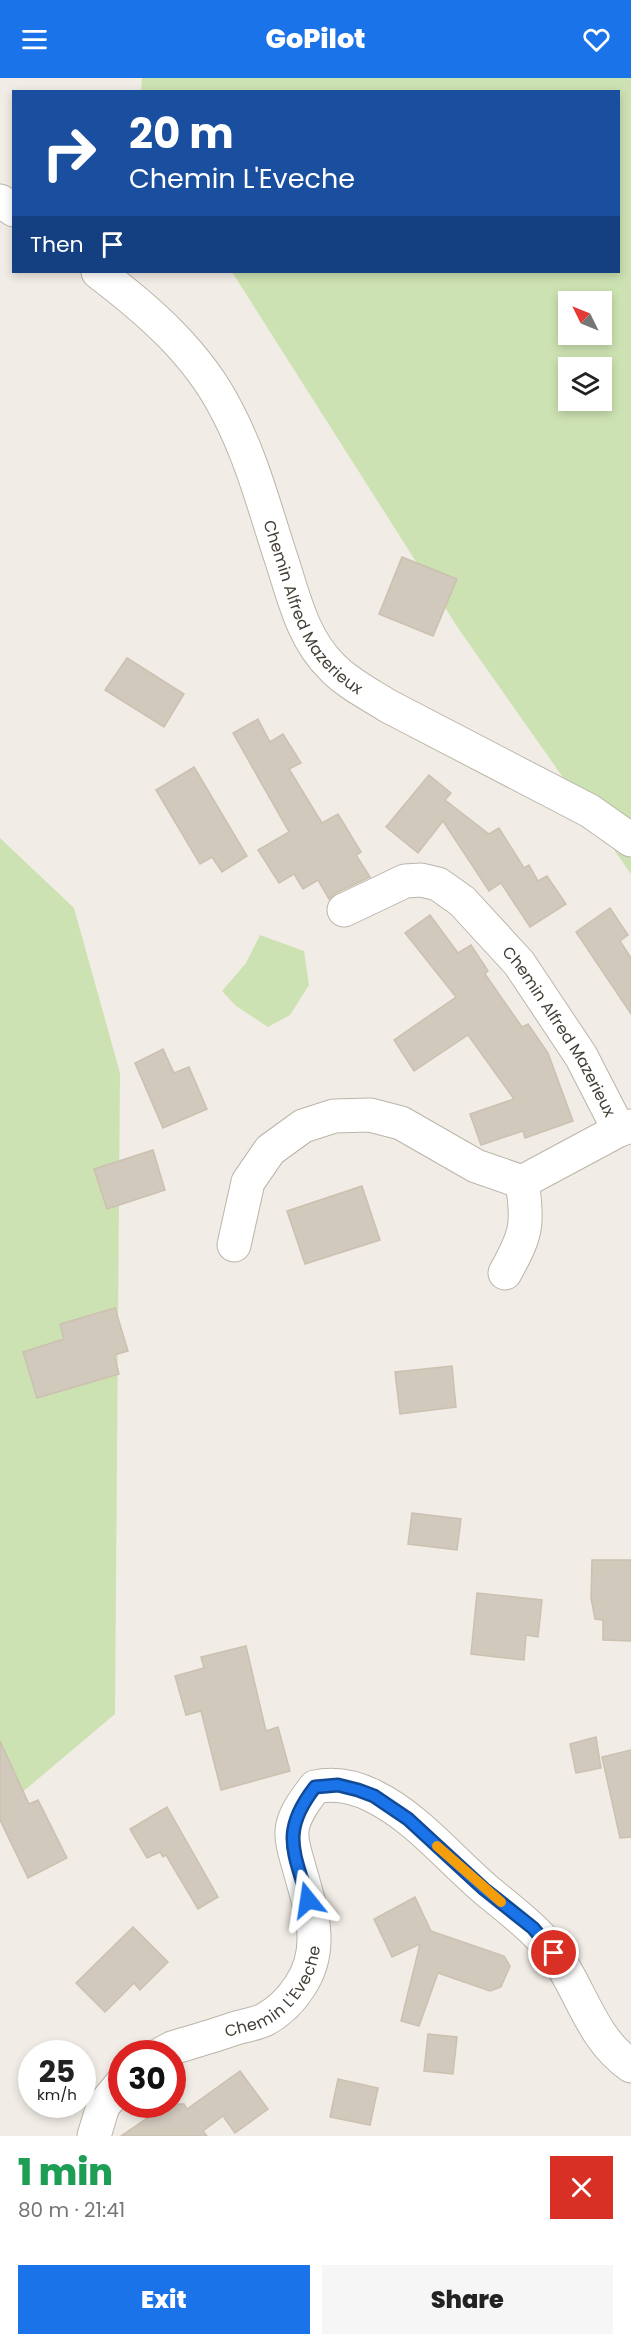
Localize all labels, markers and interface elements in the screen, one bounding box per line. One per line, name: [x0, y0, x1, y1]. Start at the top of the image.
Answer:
text: GoPilot: [266, 20, 365, 57]
icon: menu: [18, 23, 51, 56]
icon: heart: [580, 23, 613, 56]
text: 20 m: [129, 104, 234, 163]
icon: right: [30, 114, 108, 192]
text: Chemin L'Eveche: [129, 160, 355, 197]
icon: arrive: [96, 228, 129, 261]
text: Then: [30, 229, 84, 260]
north arrow: [558, 291, 612, 345]
map controls: [558, 291, 612, 411]
button: layers: [558, 357, 612, 411]
street label: Chemin Alfred Mazerieux: [258, 517, 368, 700]
street label: Chemin Alfred Mazerieux: [497, 941, 622, 1121]
position arrow: [276, 1868, 340, 1932]
pin: [528, 1927, 579, 1978]
icon: arrive: [537, 1936, 570, 1969]
street label: Chemin L'Eveche: [221, 1944, 325, 2043]
speed limit sign: 30: [108, 2040, 186, 2118]
text: 25: [39, 2050, 75, 2093]
text: km/h: [37, 2084, 77, 2105]
text: 1 min: [18, 2147, 113, 2198]
button: close: [550, 2156, 613, 2219]
text: 80 m · 21:41: [18, 2196, 125, 2224]
button: Exit: [18, 2265, 310, 2334]
button: Share: [322, 2265, 613, 2334]

